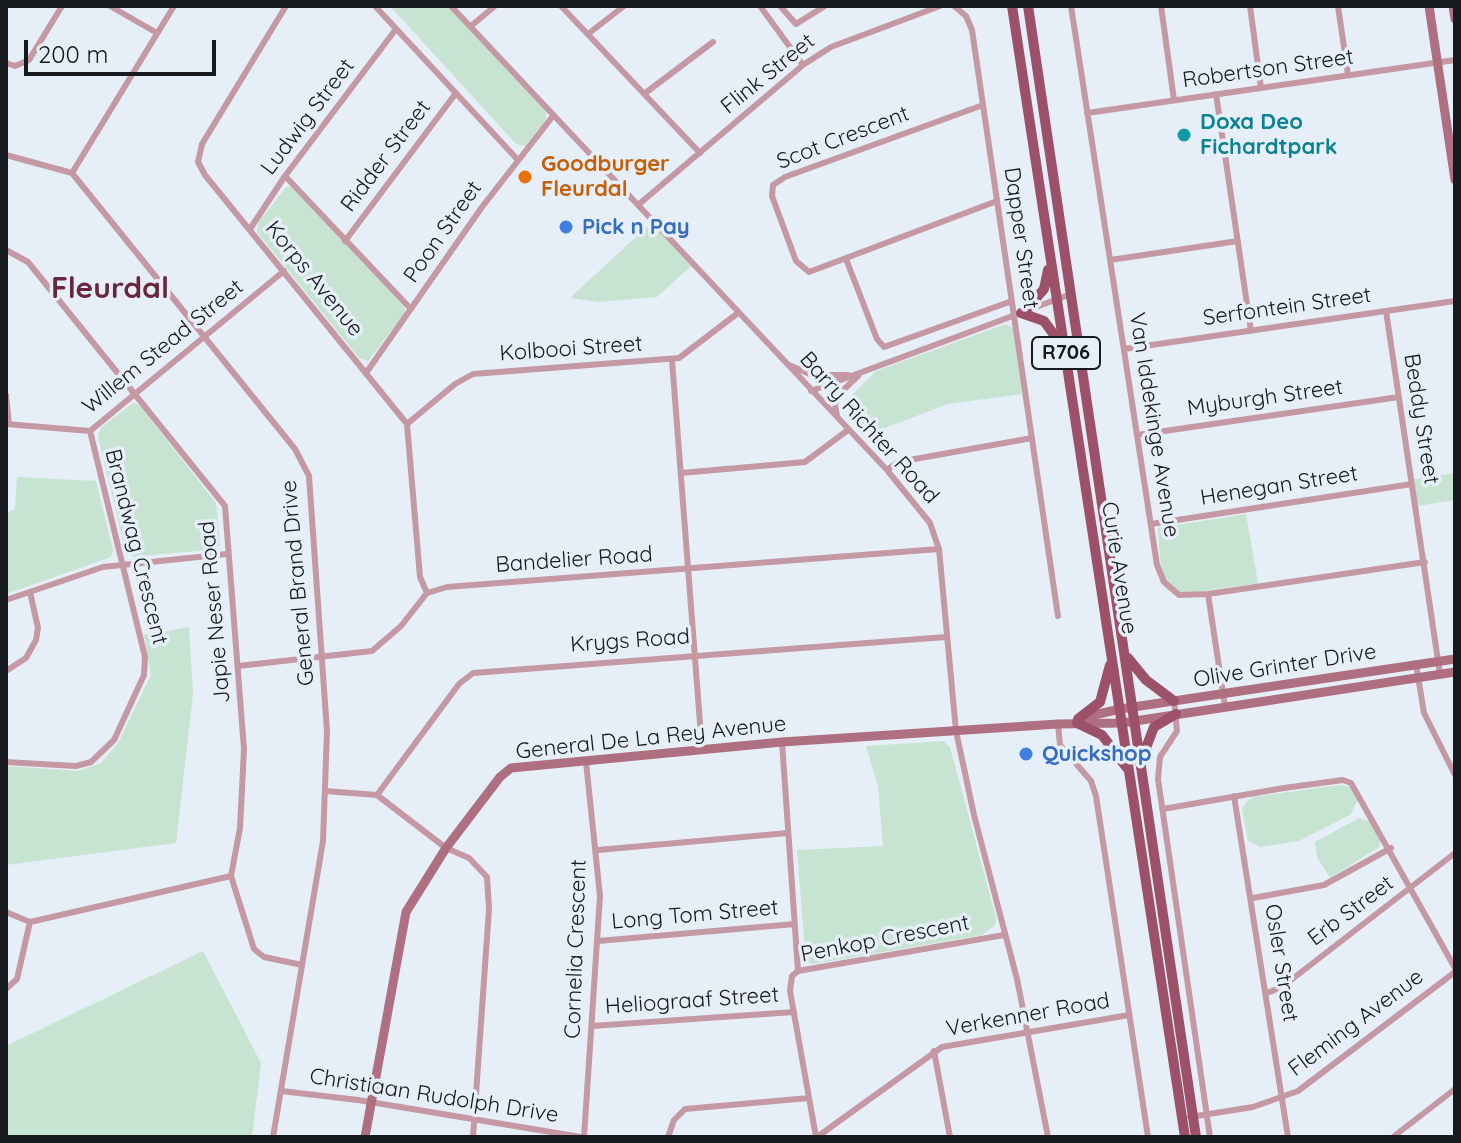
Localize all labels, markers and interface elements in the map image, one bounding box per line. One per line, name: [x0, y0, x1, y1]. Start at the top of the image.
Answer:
scale bar: [28, 24, 220, 74]
street label: Flink Street: [716, 28, 820, 120]
text: 200 m: [38, 39, 108, 69]
street label: Robertson Street: [1181, 44, 1355, 94]
street label: Ludwig Street: [256, 54, 360, 180]
street label: Ridder Street: [335, 95, 437, 217]
street label: Scot Crescent: [773, 101, 913, 175]
place label: Doxa Deo Fichardtpark: [1200, 109, 1337, 160]
marker: Doxa Deo Fichardtpark: [1175, 126, 1193, 144]
place label: Goodburger Fleurdal: [541, 151, 670, 202]
street label: Dapper Street: [998, 165, 1044, 311]
marker: Goodburger Fleurdal: [516, 168, 534, 186]
street label: Poon Street: [398, 176, 488, 288]
place label: Pick n Pay: [582, 214, 690, 240]
street label: Korps Avenue: [259, 216, 369, 342]
marker: Pick n Pay: [557, 218, 575, 236]
district label: Fleurdal: [51, 271, 169, 307]
street label: Willem Stead Street: [77, 274, 249, 420]
street label: Serfontein Street: [1201, 282, 1373, 332]
street label: Van Iddekinge Avenue: [1123, 311, 1185, 539]
street label: Kolbooi Street: [499, 331, 643, 367]
road number: R706: [1032, 337, 1100, 369]
street label: Barry Richter Road: [794, 347, 944, 509]
street label: Beddy Street: [1398, 352, 1444, 486]
street label: Myburgh Street: [1185, 374, 1345, 422]
street label: Brandwag Crescent: [99, 446, 173, 648]
street label: Henegan Street: [1198, 461, 1360, 511]
street label: General Brand Drive: [276, 479, 320, 687]
street label: Curie Avenue: [1096, 500, 1142, 636]
street label: Japie Neser Road: [194, 520, 236, 704]
street label: Bandelier Road: [495, 541, 653, 579]
street label: Krygs Road: [569, 624, 691, 658]
street label: Olive Grinter Drive: [1192, 638, 1378, 694]
street label: General De La Rey Avenue: [515, 711, 787, 765]
place label: Quickshop: [1042, 741, 1152, 767]
marker: Quickshop: [1017, 745, 1035, 763]
street label: Cornelia Crescent: [560, 859, 592, 1039]
street label: Erb Street: [1303, 870, 1399, 952]
street label: Long Tom Street: [610, 895, 780, 935]
street label: Osler Street: [1259, 902, 1303, 1024]
street label: Penkop Crescent: [799, 910, 971, 968]
street label: Fleming Avenue: [1283, 964, 1429, 1082]
street label: Heliograaf Street: [604, 982, 780, 1020]
street label: Verkenner Road: [944, 988, 1112, 1042]
street label: Christiaan Rudolph Drive: [308, 1063, 560, 1129]

